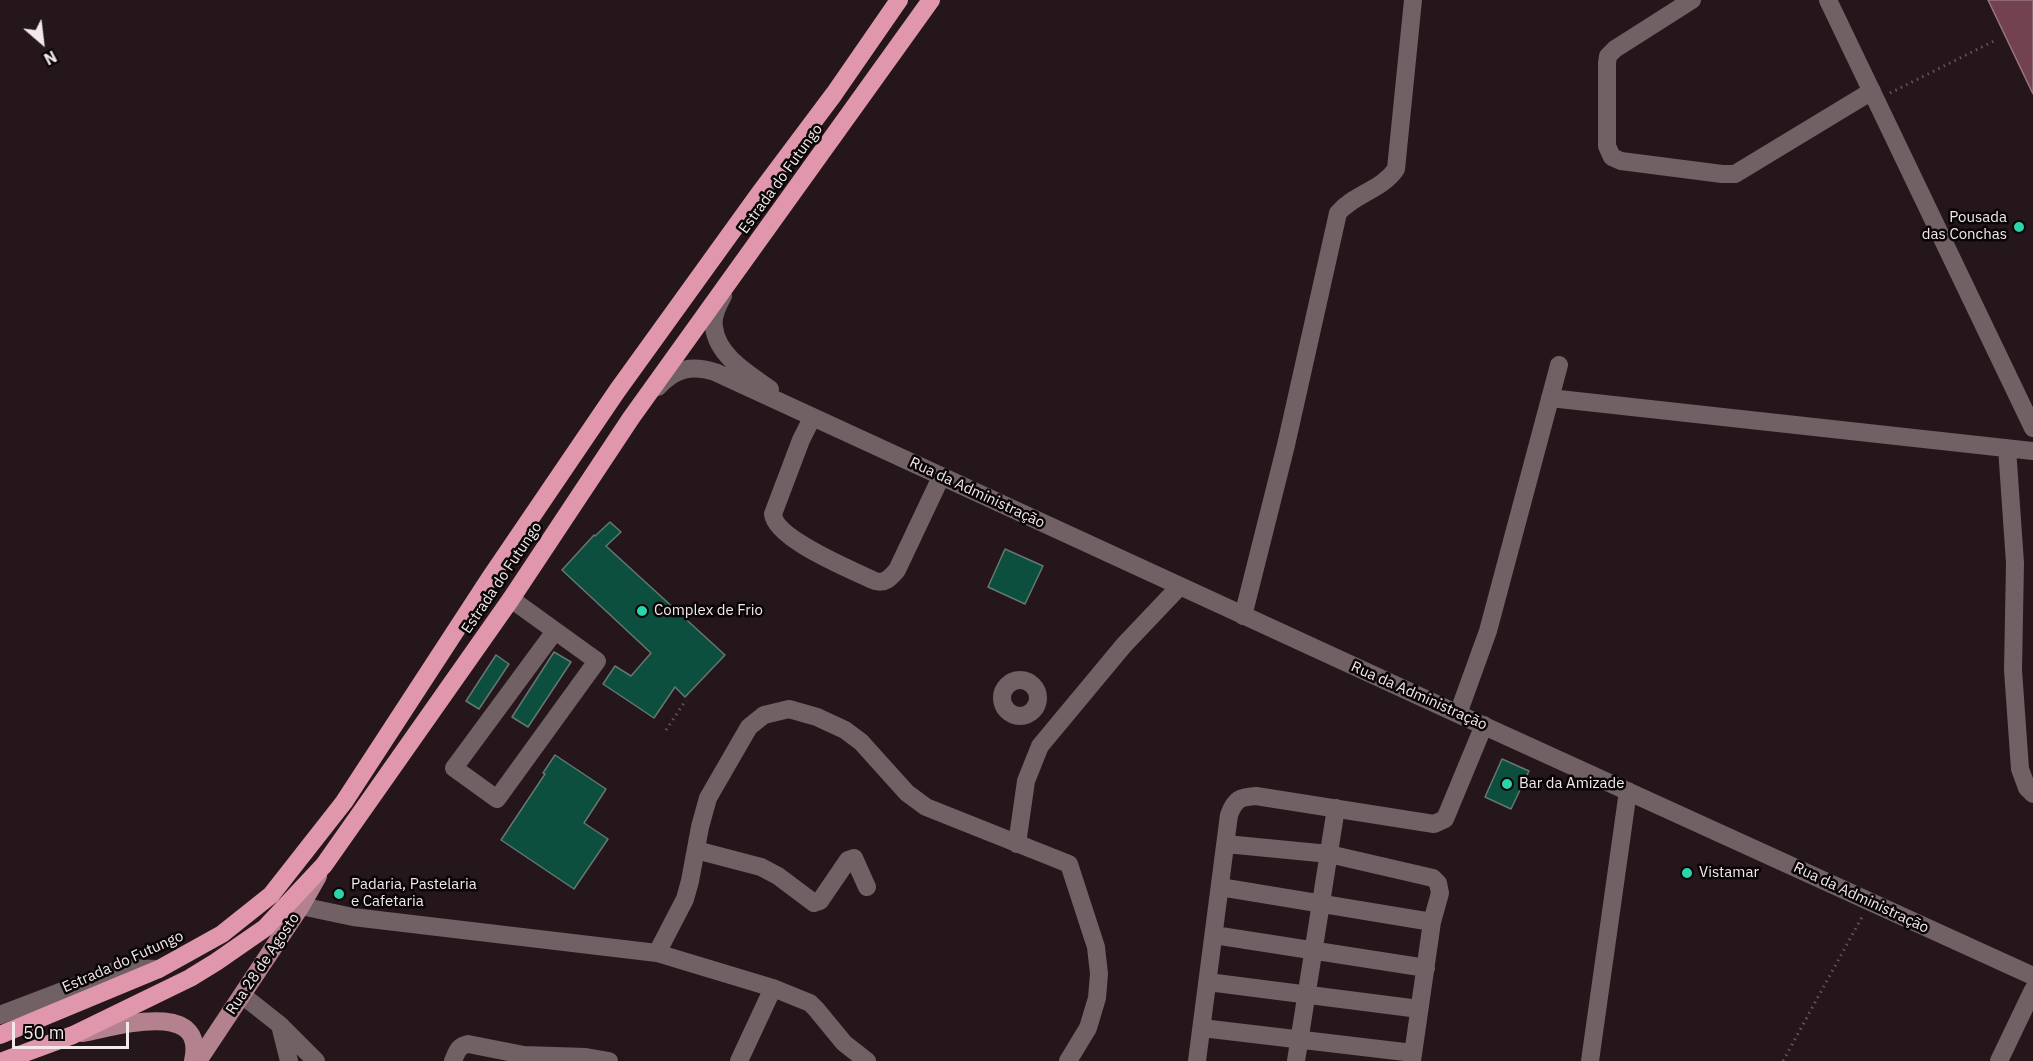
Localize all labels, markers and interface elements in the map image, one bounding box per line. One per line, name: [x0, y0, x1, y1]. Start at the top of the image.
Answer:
north arrow: [12, 12, 72, 72]
text: N: [41, 46, 60, 69]
street label: Estrada do Futungo: [735, 121, 827, 237]
place label: Pousada das Conchas: [1922, 209, 2007, 244]
marker: Pousada das Conchas: [2012, 220, 2026, 234]
street label: Rua da Administração: [906, 454, 1048, 532]
street label: Estrada do Futungo: [458, 519, 546, 637]
place label: Complex de Frio: [654, 602, 763, 620]
marker: Complex de Frio: [635, 604, 649, 618]
street label: Rua da Administração: [1348, 658, 1490, 734]
place label: Bar da Amizade: [1519, 775, 1624, 793]
marker: Bar da Amizade: [1500, 777, 1514, 791]
street label: Rua da Administração: [1790, 859, 1932, 937]
place label: Vistamar: [1699, 864, 1759, 882]
marker: Vistamar: [1680, 866, 1694, 880]
place label: Padaria, Pastelaria e Cafetaria: [351, 876, 477, 911]
marker: Padaria, Pastelaria e Cafetaria: [332, 887, 346, 901]
street label: Rua 28 de Agosto: [222, 910, 304, 1018]
street label: Estrada do Futungo: [60, 927, 186, 997]
scale bar: [15, 1010, 132, 1048]
text: 50 m: [23, 1021, 65, 1044]

